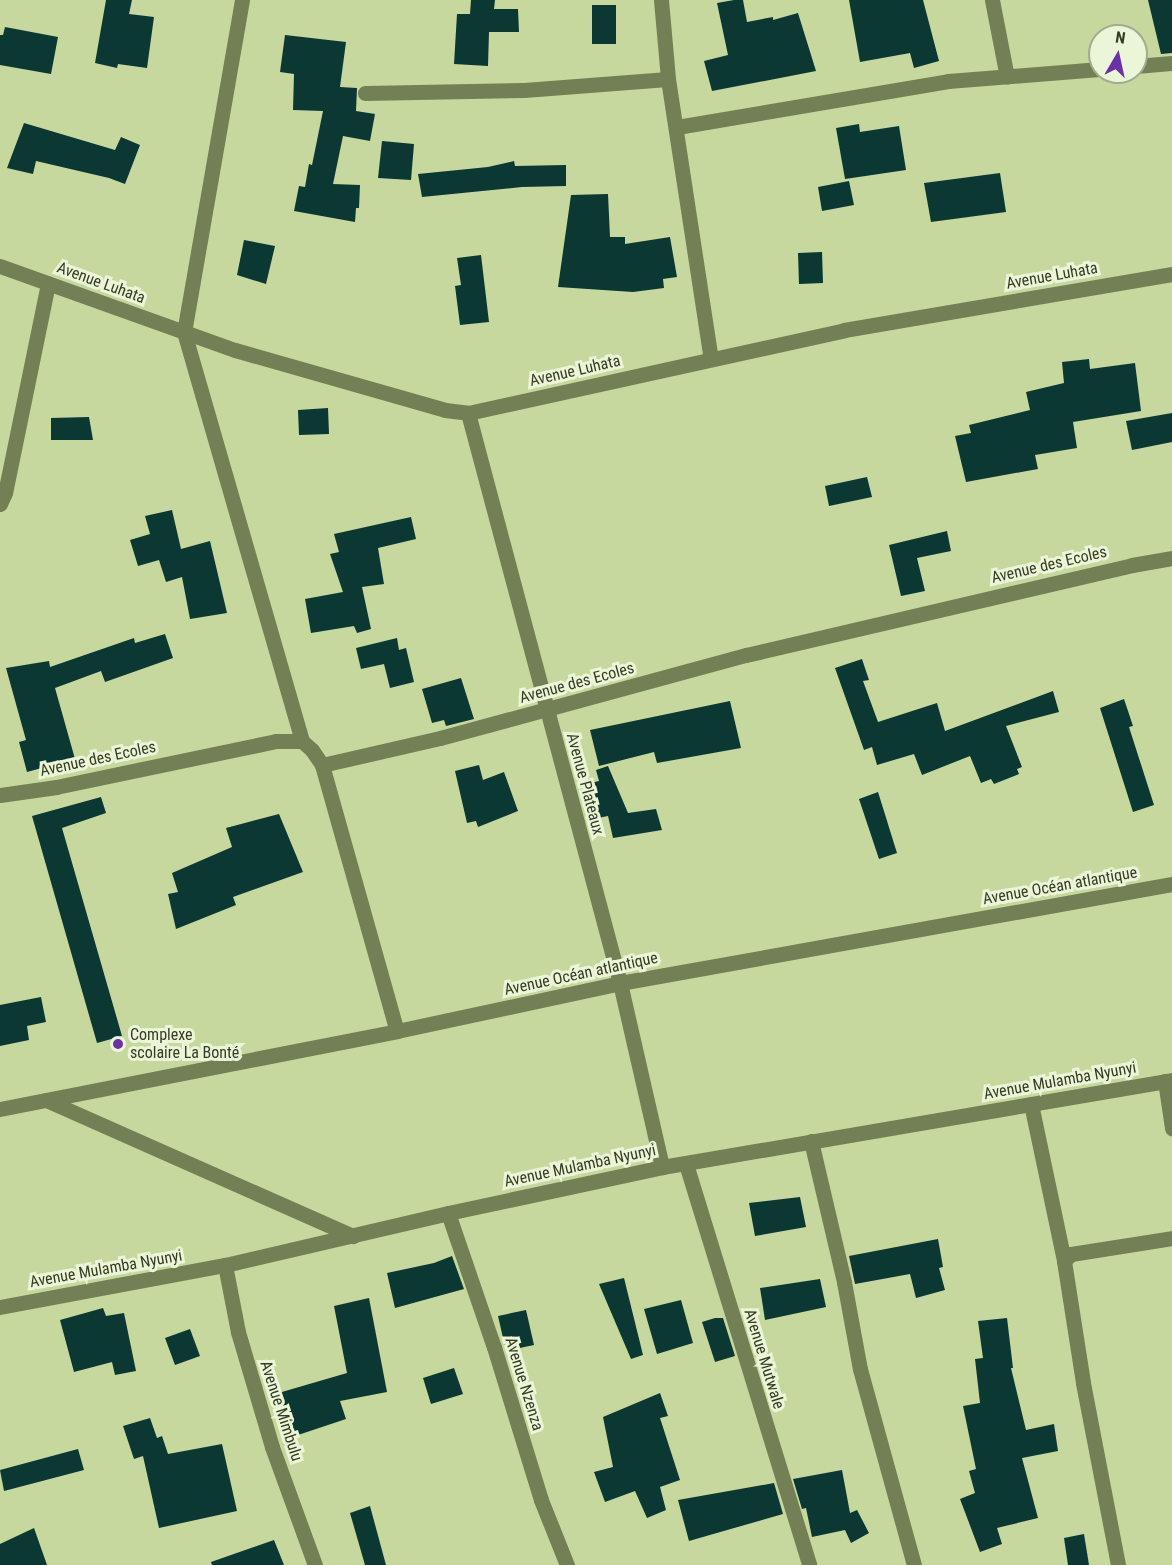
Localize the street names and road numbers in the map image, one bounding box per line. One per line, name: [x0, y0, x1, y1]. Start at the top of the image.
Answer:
street label: Avenue Luhata: [54, 258, 148, 308]
street label: Avenue Luhata: [1005, 259, 1099, 293]
street label: Avenue Luhata: [528, 351, 622, 391]
street label: Avenue des Ecoles: [989, 542, 1109, 588]
street label: Avenue des Ecoles: [518, 658, 636, 708]
street label: Avenue Plateaux: [562, 731, 608, 837]
street label: Avenue des Ecoles: [38, 737, 158, 781]
street label: Avenue Océan atlantique: [981, 863, 1139, 909]
street label: Avenue Océan atlantique: [502, 948, 660, 1000]
street label: Avenue Mulamba Nyunyi: [982, 1058, 1138, 1104]
street label: Avenue Mulamba Nyunyi: [502, 1141, 658, 1191]
street label: Avenue Mulamba Nyunyi: [28, 1246, 184, 1292]
street label: Avenue Mutwale: [740, 1307, 788, 1411]
street label: Avenue Nzenza: [501, 1335, 547, 1433]
street label: Avenue Mimbulu: [256, 1358, 306, 1464]

